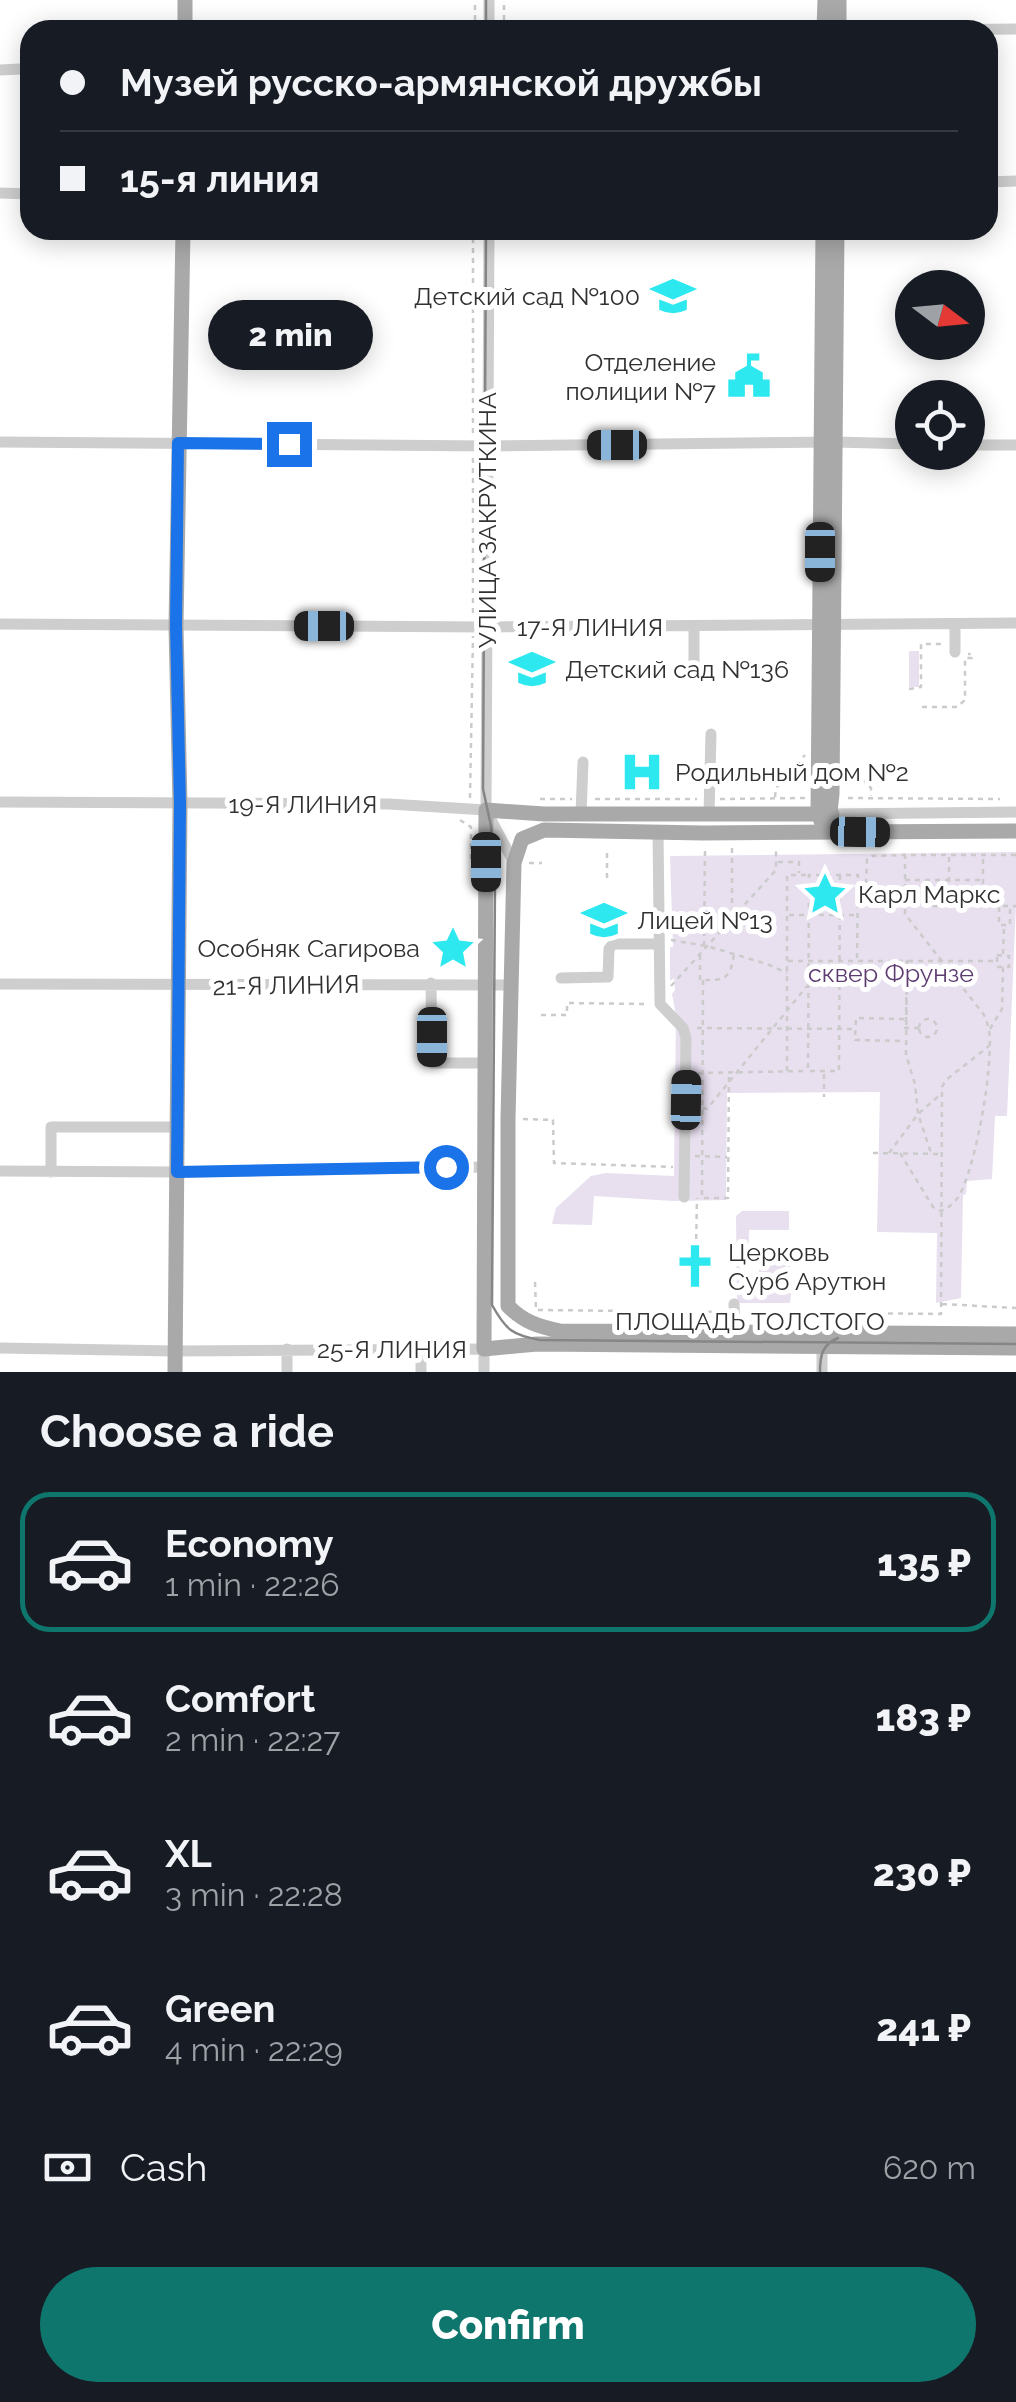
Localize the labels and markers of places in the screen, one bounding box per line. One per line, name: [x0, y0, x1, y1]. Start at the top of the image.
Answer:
school or university icon: Детский сад №100: [649, 272, 697, 320]
place label: Детский сад №100: [414, 281, 640, 311]
place label: Отделение полиции №7: [565, 347, 717, 406]
public building icon: Отделение полиции №7: [725, 352, 773, 400]
school or university icon: Детский сад №136: [508, 645, 556, 693]
place label: Детский сад №136: [565, 654, 789, 684]
hospital icon: Родильный дом №2: [618, 748, 666, 796]
place label: Родильный дом №2: [675, 757, 909, 787]
place icon: Карл Маркс: [801, 870, 849, 918]
place label: Карл Маркс: [858, 879, 1000, 909]
school or university icon: Лицей №13: [580, 896, 628, 944]
place label: Лицей №13: [637, 905, 773, 935]
place icon: Особняк Сагирова: [429, 924, 477, 972]
place label: Особняк Сагирова: [198, 933, 420, 963]
place label: Церковь Сурб Арутюн: [728, 1237, 886, 1296]
church icon: Церковь Сурб Арутюн: [671, 1242, 719, 1290]

